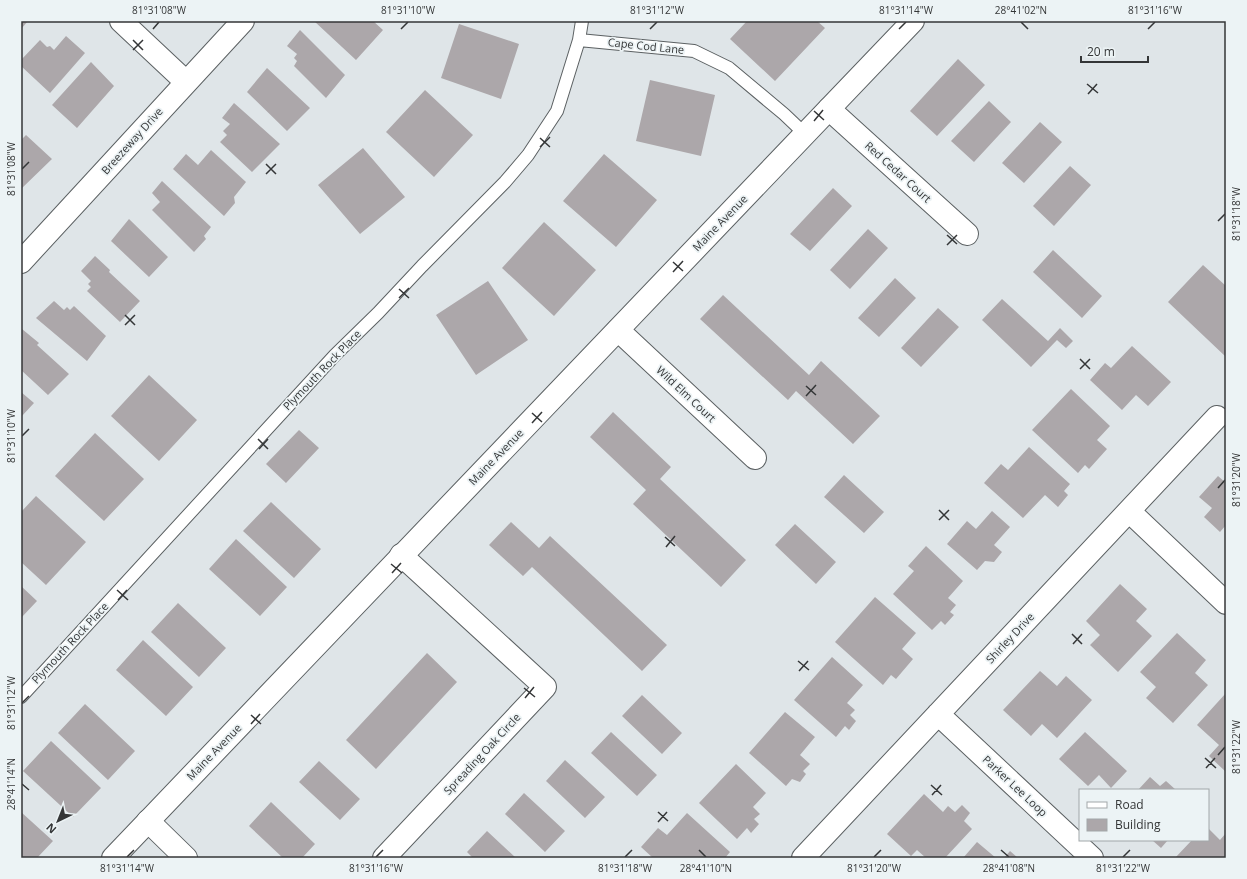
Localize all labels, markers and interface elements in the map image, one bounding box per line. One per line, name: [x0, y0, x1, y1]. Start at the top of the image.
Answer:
text: 81°31'08"W: [132, 3, 187, 17]
text: 81°31'10"W: [381, 3, 436, 17]
text: 81°31'12"W: [630, 3, 685, 17]
text: 81°31'14"W: [879, 3, 934, 17]
text: 28°41'02"N: [995, 3, 1047, 17]
text: 81°31'16"W: [1128, 3, 1183, 17]
street label: Cape Cod Lane: [607, 34, 685, 57]
scale bar: [1081, 38, 1148, 64]
text: 20 m: [1087, 43, 1115, 60]
street label: Breezeway Drive: [98, 104, 166, 177]
street label: Red Cedar Court: [862, 138, 935, 206]
text: 81°31'08"W: [4, 141, 18, 196]
text: 81°31'18"W: [1229, 186, 1243, 241]
street label: Maine Avenue: [689, 191, 750, 254]
street label: Plymouth Rock Place: [279, 326, 364, 413]
street label: Wild Elm Court: [653, 362, 719, 425]
text: 81°31'10"W: [4, 408, 18, 463]
street label: Maine Avenue: [465, 425, 526, 488]
text: 81°31'20"W: [1229, 452, 1243, 507]
street label: Plymouth Rock Place: [28, 599, 111, 687]
street label: Shirley Drive: [982, 609, 1037, 666]
text: 81°31'12"W: [4, 675, 18, 730]
street label: Spreading Oak Circle: [440, 710, 523, 798]
text: 81°31'22"W: [1229, 719, 1243, 774]
street label: Maine Avenue: [183, 720, 244, 783]
street label: Parker Lee Loop: [980, 752, 1051, 820]
text: 28°41'14"N: [4, 758, 18, 810]
legend: [1079, 789, 1209, 841]
text: Road: [1115, 796, 1144, 813]
north arrow: [38, 801, 78, 841]
text: Building: [1115, 816, 1161, 833]
text: N: [42, 820, 59, 837]
text: 81°31'14"W: [100, 861, 155, 875]
text: 81°31'16"W: [349, 861, 404, 875]
text: 81°31'18"W: [598, 861, 653, 875]
text: 28°41'10"N: [680, 861, 732, 875]
text: 81°31'20"W: [847, 861, 902, 875]
text: 28°41'08"N: [983, 861, 1035, 875]
text: 81°31'22"W: [1096, 861, 1151, 875]

